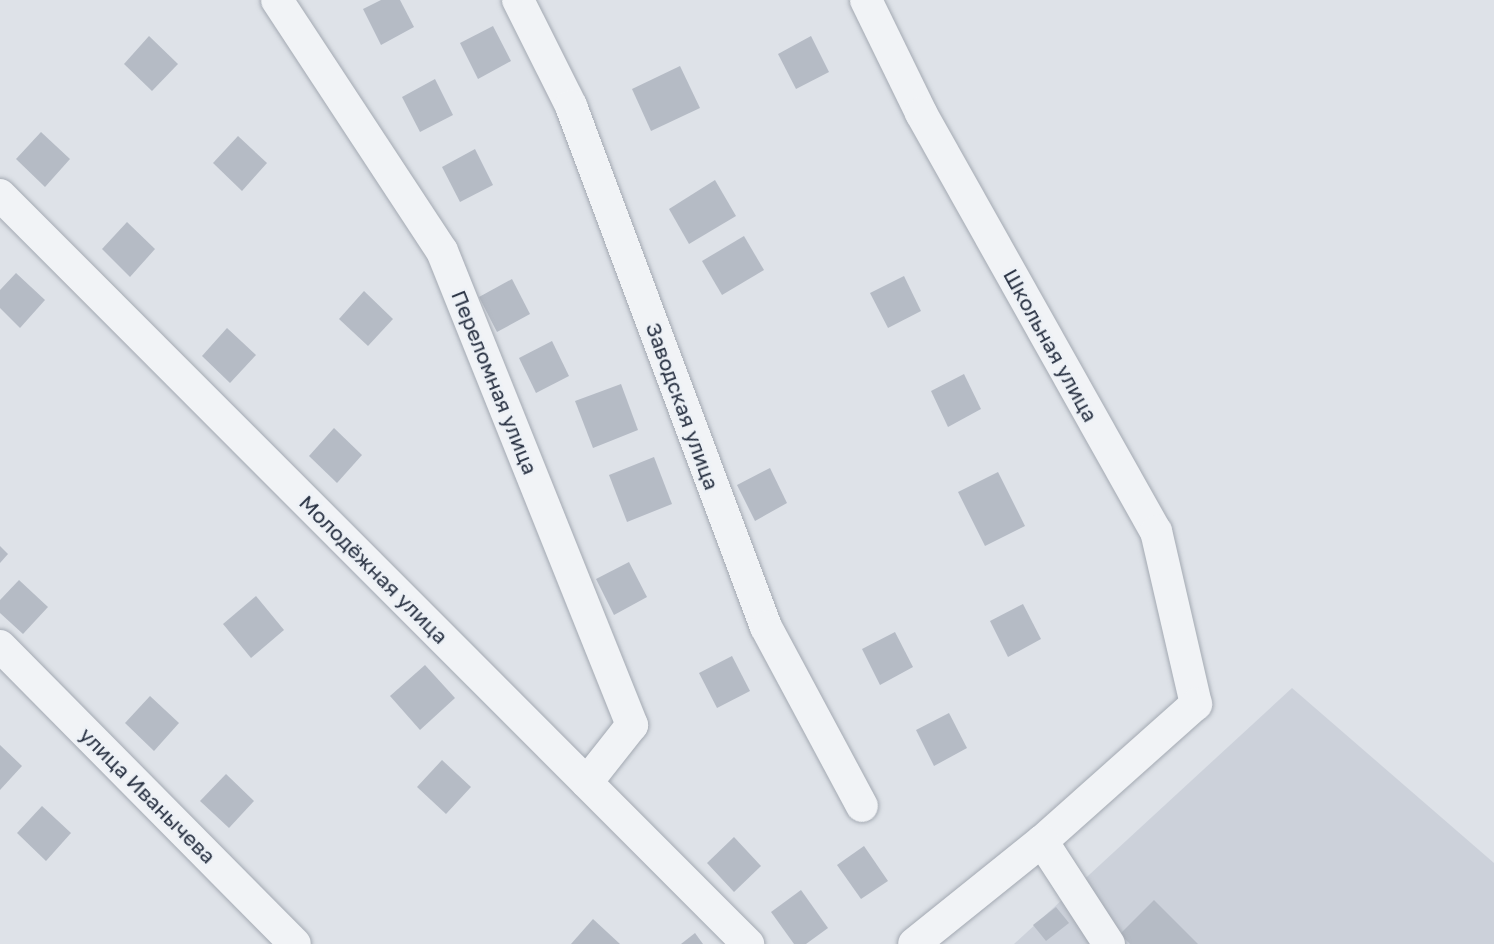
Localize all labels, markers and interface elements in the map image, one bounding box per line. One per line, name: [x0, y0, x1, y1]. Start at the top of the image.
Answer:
street label: Школьная улица: [998, 264, 1104, 426]
street label: Переломная улица: [447, 286, 543, 478]
street label: Заводская улица: [641, 319, 725, 493]
street label: Молодёжная улица: [294, 489, 454, 649]
street label: улица Иванычева: [75, 722, 221, 868]

